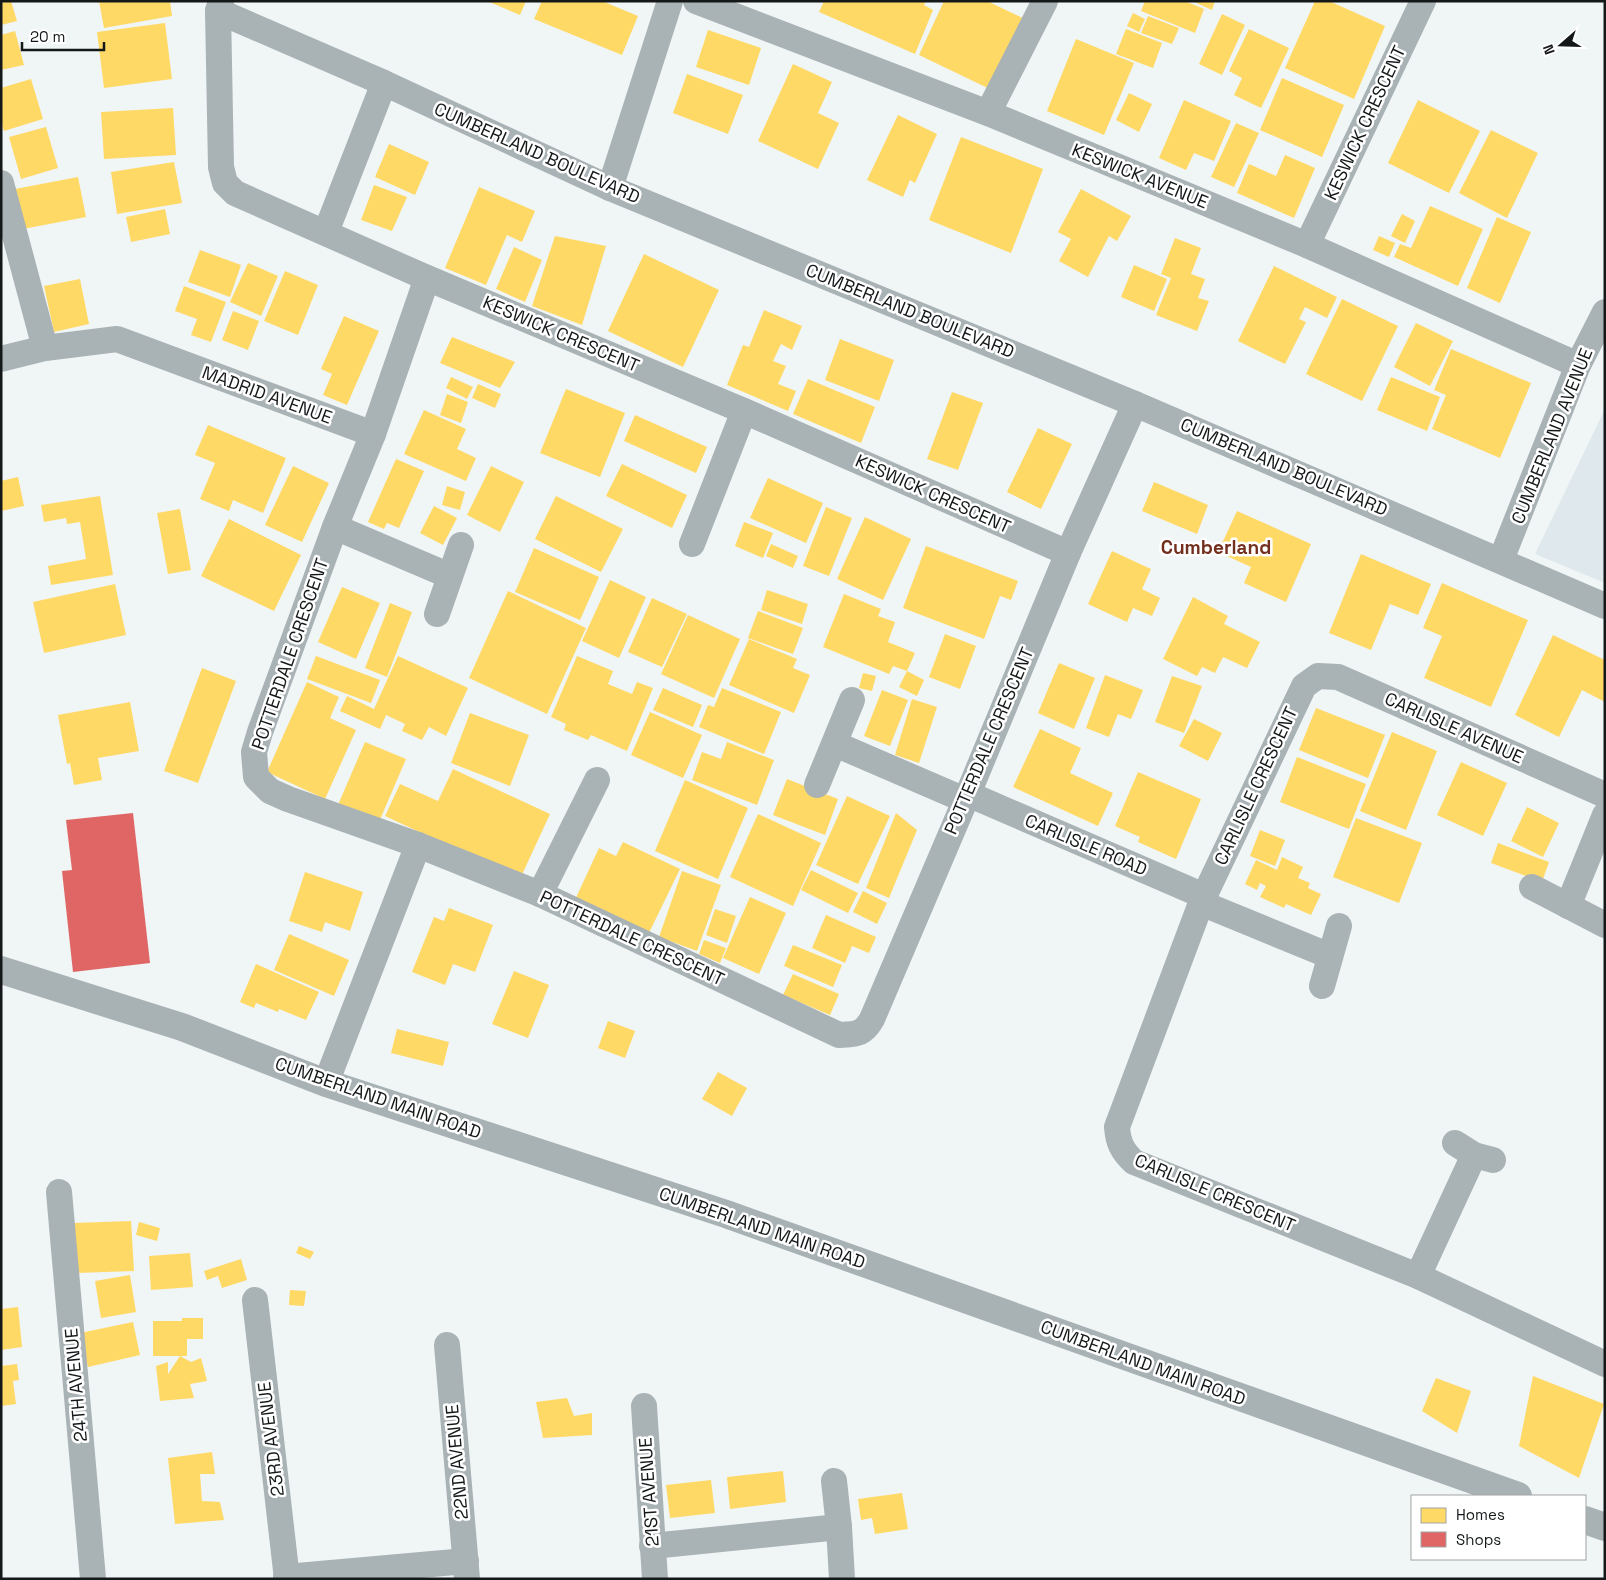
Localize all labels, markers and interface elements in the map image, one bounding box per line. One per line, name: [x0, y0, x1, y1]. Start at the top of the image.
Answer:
scale bar: [22, 20, 105, 52]
north arrow: [1536, 20, 1586, 70]
text: 20 m: [30, 27, 65, 46]
street label: KESWICK CRESCENT: [1319, 42, 1411, 204]
text: N: [1539, 42, 1559, 57]
street label: CUMBERLAND BOULEVARD: [431, 97, 644, 208]
street label: KESWICK AVENUE: [1069, 138, 1212, 213]
street label: CUMBERLAND BOULEVARD: [803, 258, 1018, 363]
street label: KESWICK CRESCENT: [479, 290, 643, 377]
street label: CUMBERLAND AVENUE: [1506, 344, 1597, 527]
street label: MADRID AVENUE: [199, 360, 335, 429]
street label: CUMBERLAND BOULEVARD: [1177, 412, 1391, 521]
street label: KESWICK CRESCENT: [852, 449, 1015, 538]
district label: Cumberland: [1161, 535, 1271, 560]
street label: POTTERDALE CRESCENT: [246, 555, 333, 753]
street label: POTTERDALE CRESCENT: [939, 643, 1039, 838]
street label: CARLISLE AVENUE: [1381, 687, 1527, 768]
street label: CARLISLE CRESCENT: [1209, 702, 1303, 869]
street label: CARLISLE ROAD: [1022, 808, 1151, 881]
street label: POTTERDALE CRESCENT: [536, 885, 729, 991]
street label: CUMBERLAND MAIN ROAD: [272, 1051, 484, 1144]
street label: CARLISLE CRESCENT: [1131, 1148, 1299, 1237]
street label: CUMBERLAND MAIN ROAD: [656, 1181, 868, 1274]
street label: CUMBERLAND MAIN ROAD: [1037, 1315, 1249, 1410]
street label: 24TH AVENUE: [59, 1327, 92, 1443]
street label: 23RD AVENUE: [252, 1381, 289, 1498]
street label: 22ND AVENUE: [440, 1403, 473, 1521]
street label: 21ST AVENUE: [633, 1437, 664, 1547]
legend: [1411, 1495, 1586, 1560]
text: Homes: [1456, 1505, 1505, 1524]
text: Shops: [1456, 1530, 1501, 1549]

